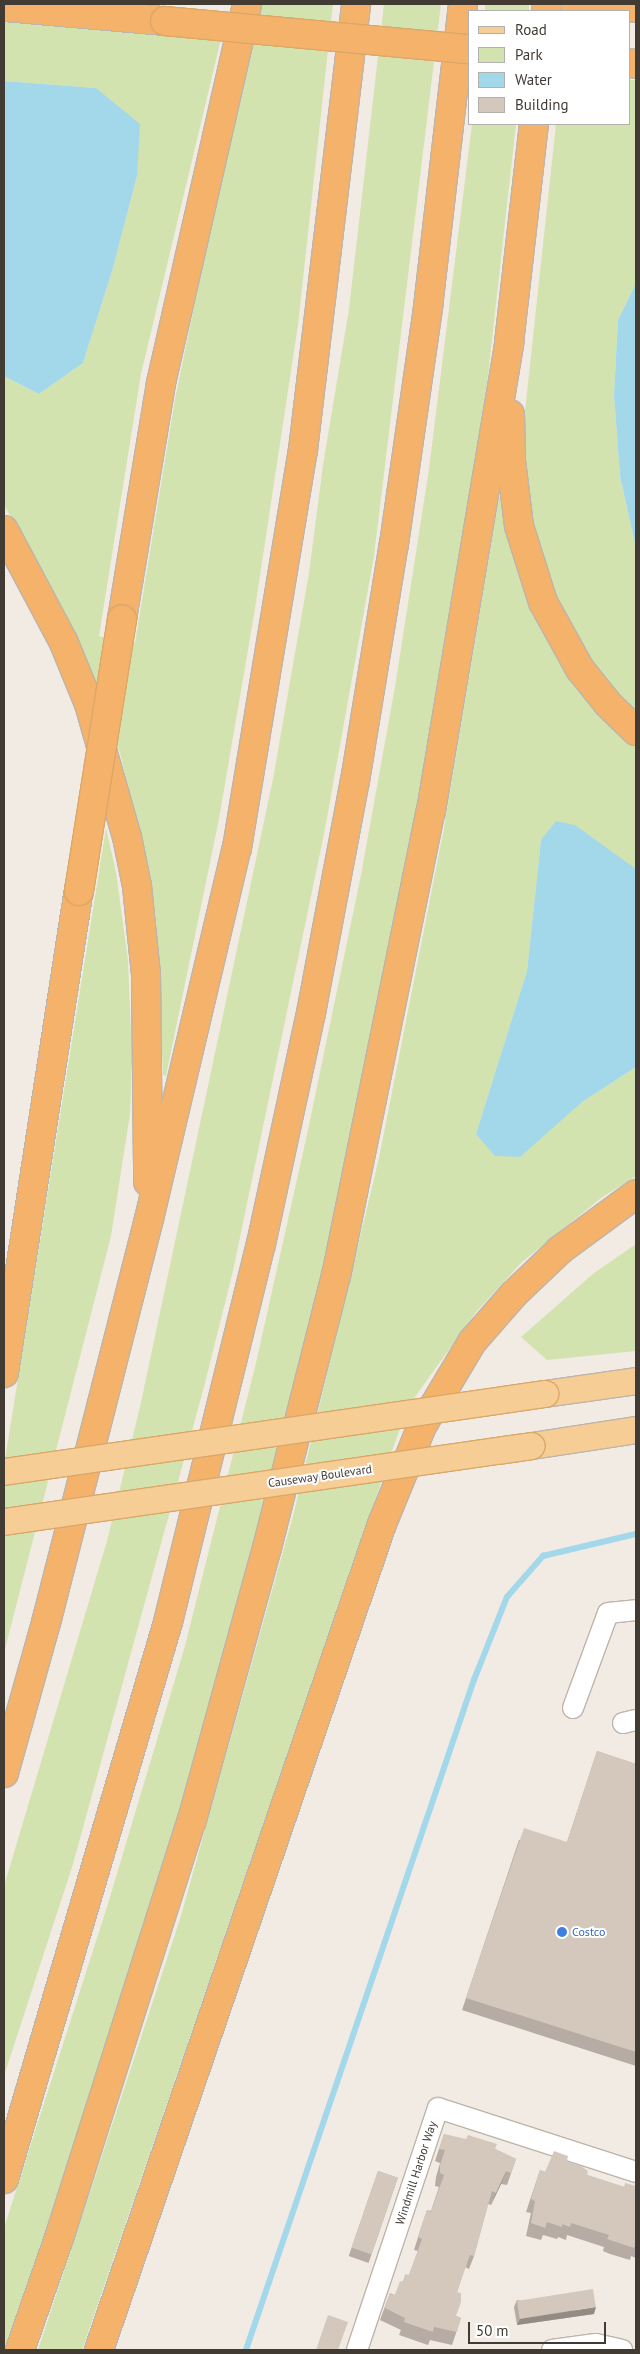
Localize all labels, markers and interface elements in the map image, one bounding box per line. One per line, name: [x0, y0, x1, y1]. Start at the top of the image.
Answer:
legend: [468, 10, 630, 125]
text: Road: [515, 20, 547, 39]
text: Park: [515, 45, 543, 64]
text: Water: [515, 70, 552, 89]
text: Building: [515, 95, 569, 114]
street label: Causeway Boulevard: [267, 1462, 373, 1490]
place label: Costco: [572, 1925, 605, 1939]
marker: Costco: [556, 1926, 568, 1938]
street label: Windmill Harbor Way: [392, 2119, 440, 2227]
scale bar: [470, 2312, 608, 2344]
text: 50 m: [476, 2321, 509, 2340]

